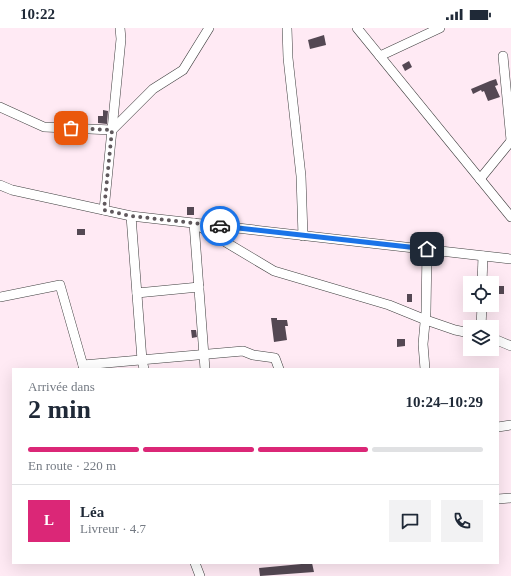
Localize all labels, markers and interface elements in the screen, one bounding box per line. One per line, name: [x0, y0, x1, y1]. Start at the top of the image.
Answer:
text: 10:22: [20, 6, 55, 22]
pin: [54, 111, 88, 145]
icon: bag: [60, 117, 82, 139]
courier: [200, 206, 240, 246]
icon: car: [209, 215, 231, 237]
pin: [410, 232, 444, 266]
icon: home: [416, 238, 438, 260]
map controls: [463, 276, 499, 356]
button: locate: [463, 276, 499, 312]
button: layers: [463, 320, 499, 356]
text: Arrivée dans: [28, 379, 95, 394]
text: 10:24–10:29: [406, 394, 483, 410]
text: 2 min: [28, 395, 91, 424]
text: En route · 220 m: [28, 458, 116, 473]
button: chat: [389, 500, 431, 542]
button: phone: [441, 500, 483, 542]
text: Léa: [80, 504, 104, 520]
text: L: [44, 512, 54, 528]
text: Livreur · 4.7: [80, 521, 146, 536]

